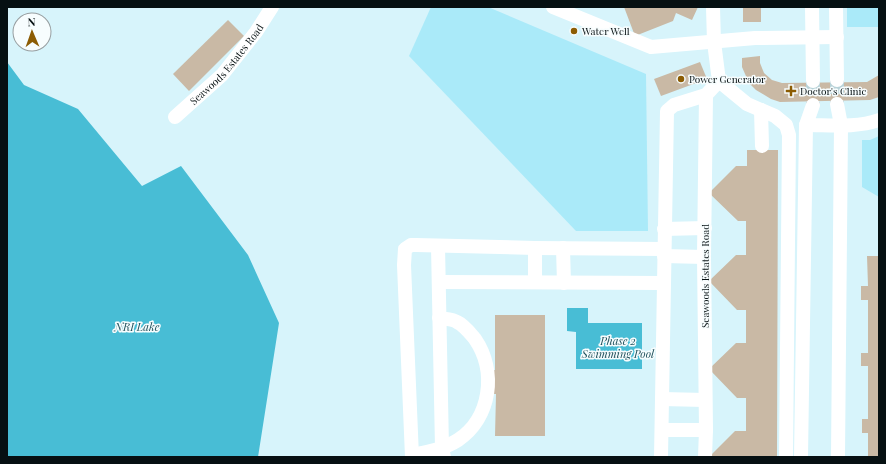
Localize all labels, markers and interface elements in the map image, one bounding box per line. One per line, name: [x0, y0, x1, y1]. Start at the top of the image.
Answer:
north arrow: [12, 12, 52, 52]
text: N: [27, 14, 36, 29]
street label: Seawoods Estates Road: [187, 21, 266, 108]
place label: Water Well: [581, 24, 630, 38]
marker: Water Well: [569, 26, 579, 36]
place label: Power Generator: [689, 72, 766, 86]
marker: Power Generator: [676, 74, 686, 84]
place label: Doctor's Clinic: [800, 84, 866, 98]
marker: Doctor's Clinic: [785, 85, 797, 97]
street label: Seawoods Estates Road: [698, 224, 712, 328]
water label: NRI Lake: [114, 319, 160, 334]
water label: Phase 2 Swimming Pool: [581, 333, 655, 361]

